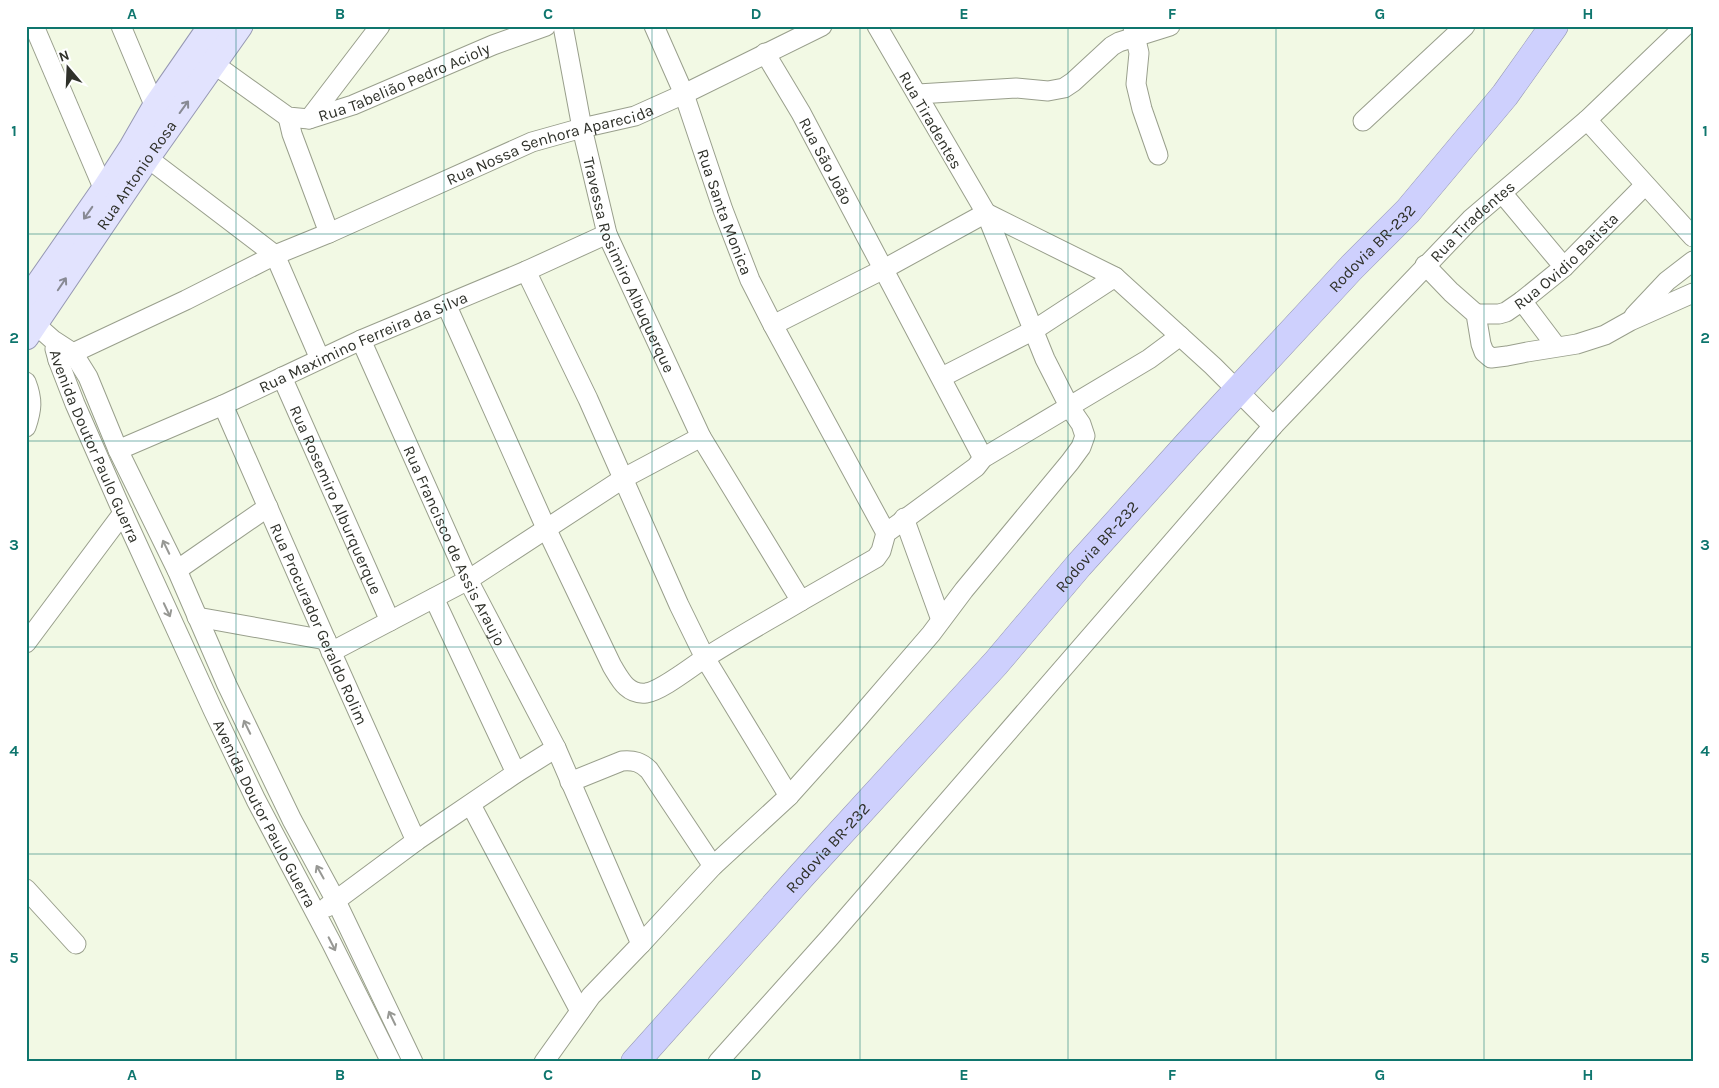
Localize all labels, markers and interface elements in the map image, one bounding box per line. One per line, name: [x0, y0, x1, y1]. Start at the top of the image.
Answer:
text: A: [127, 4, 137, 23]
text: B: [335, 4, 345, 23]
text: C: [543, 4, 553, 23]
text: D: [751, 4, 762, 23]
text: E: [959, 4, 969, 23]
text: F: [1168, 4, 1177, 23]
text: G: [1375, 4, 1385, 23]
text: H: [1582, 4, 1594, 23]
street label: Rua Tabelião Pedro Acioly: [316, 38, 493, 125]
north arrow: [42, 42, 92, 92]
text: N: [56, 47, 71, 66]
street label: Rua Tiradentes: [895, 68, 966, 172]
street label: Rua Nossa Senhora Aparecida: [443, 100, 657, 189]
one-way arrow: [178, 101, 189, 114]
street label: Rua São João: [795, 114, 857, 208]
street label: Rua Antonio Rosa: [92, 117, 181, 233]
text: 1: [11, 121, 17, 140]
text: 1: [1702, 121, 1708, 140]
street label: Rua Santa Monica: [693, 146, 756, 278]
street label: Travessa Rosimiro Albuquerque: [579, 155, 679, 376]
street label: Rua Tiradentes: [1426, 177, 1519, 266]
street label: Rodovia BR-232: [1325, 201, 1419, 296]
one-way arrow: [83, 206, 93, 220]
street label: Rua Ovidio Batista: [1510, 209, 1622, 314]
one-way arrow: [58, 278, 68, 292]
street label: Rua Maximino Ferreira da Silva: [256, 288, 470, 397]
text: 2: [9, 328, 19, 347]
text: 2: [1700, 328, 1710, 347]
street label: Avenida Doutor Paulo Guerra: [46, 348, 144, 546]
street label: Rua Rosemiro Alburquerque: [286, 402, 386, 597]
street label: Rua Francisco de Assis Araujo: [399, 443, 510, 649]
street label: Rodovia BR-232: [1051, 497, 1142, 596]
street label: Rua Procurador Geraldo Rolim: [266, 520, 372, 728]
text: 3: [9, 535, 19, 554]
text: 3: [1700, 535, 1710, 554]
one-way arrow: [161, 540, 170, 555]
one-way arrow: [163, 602, 173, 617]
street label: Avenida Doutor Paulo Guerra: [209, 717, 320, 911]
one-way arrow: [242, 720, 251, 735]
text: 4: [9, 741, 19, 760]
text: 4: [1700, 741, 1710, 760]
street label: Rodovia BR-232: [782, 799, 874, 897]
one-way arrow: [315, 865, 324, 880]
one-way arrow: [327, 937, 337, 952]
text: 5: [9, 948, 19, 967]
text: 5: [1700, 948, 1710, 967]
one-way arrow: [386, 1011, 396, 1026]
text: A: [127, 1065, 137, 1084]
text: B: [335, 1065, 345, 1084]
text: C: [543, 1065, 553, 1084]
text: D: [751, 1065, 762, 1084]
text: E: [959, 1065, 969, 1084]
text: F: [1168, 1065, 1177, 1084]
text: G: [1375, 1065, 1385, 1084]
text: H: [1582, 1065, 1594, 1084]

